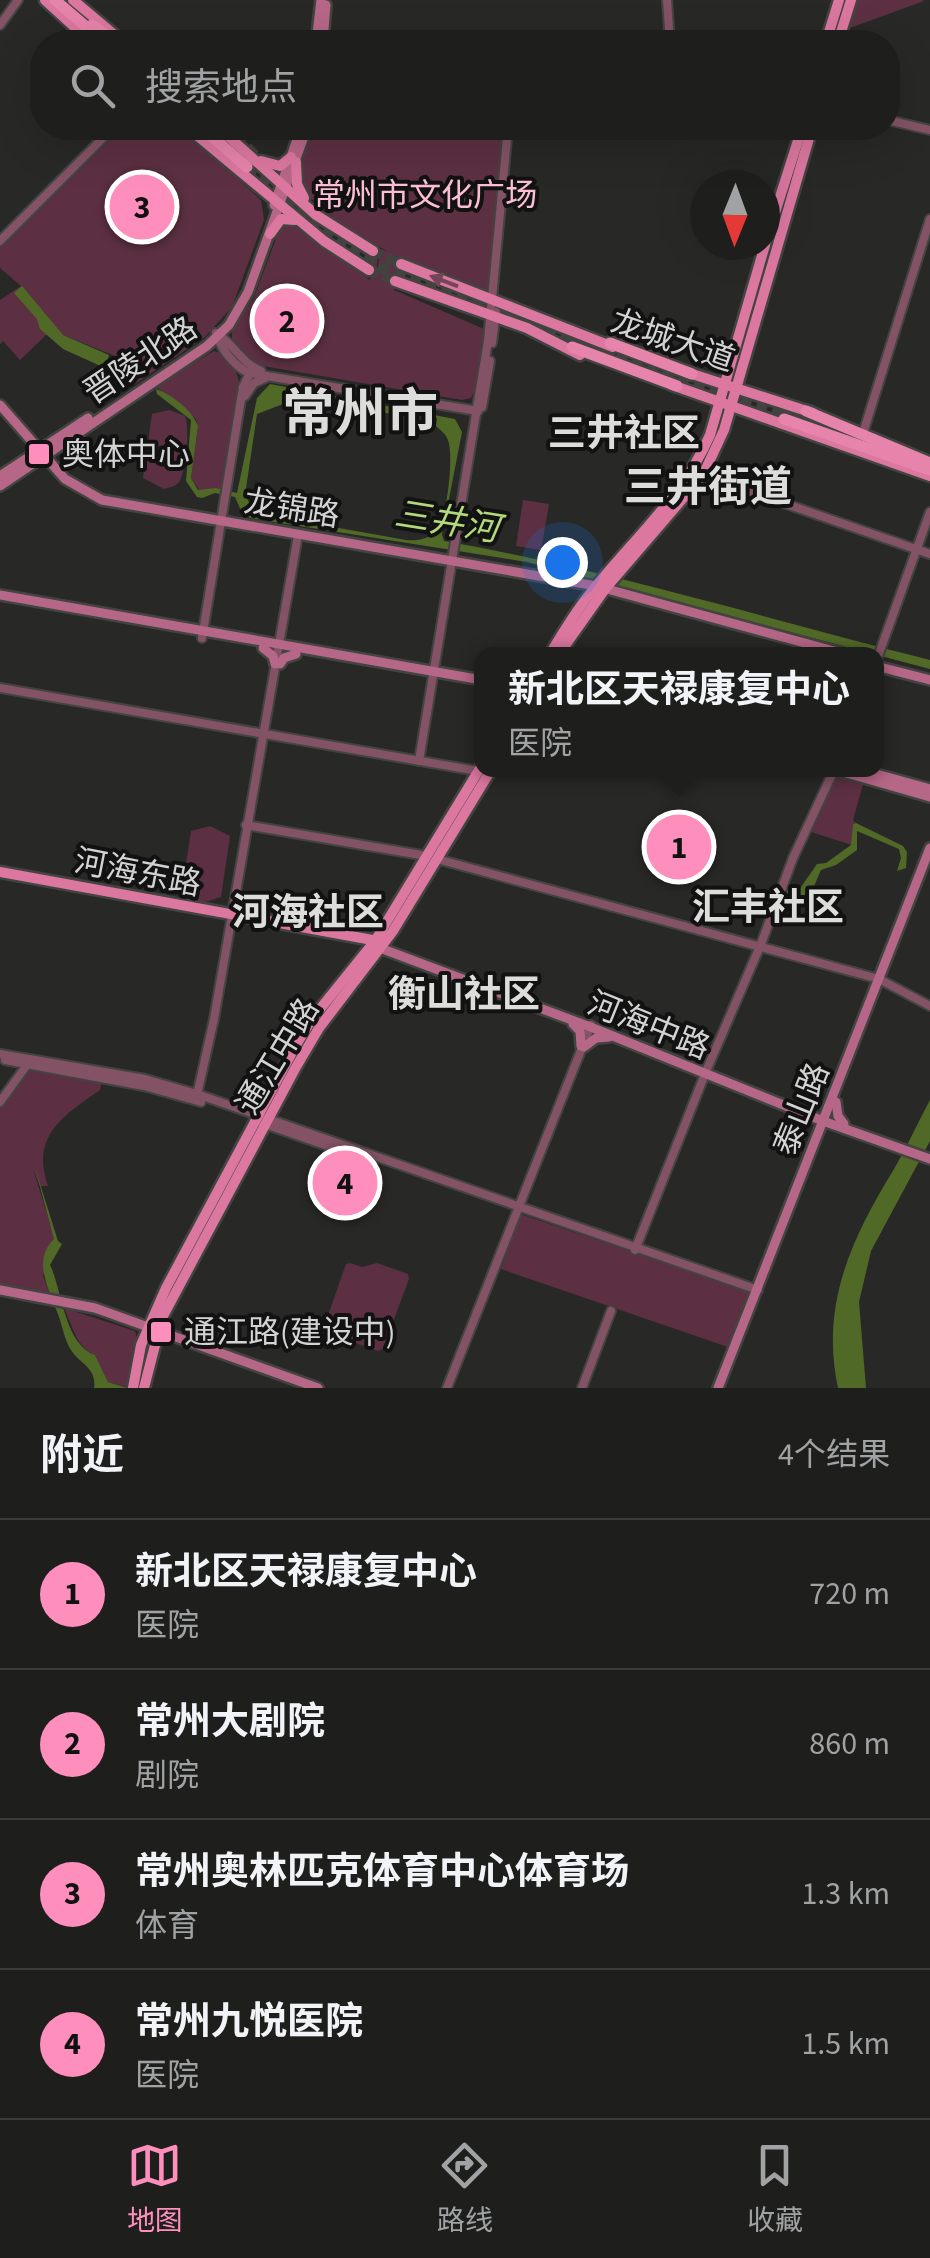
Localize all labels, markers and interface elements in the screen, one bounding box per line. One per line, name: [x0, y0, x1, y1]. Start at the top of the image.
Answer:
search box: [30, 30, 900, 140]
icon: search: [65, 58, 120, 113]
text: 搜索地点: [145, 61, 297, 115]
pin: 3: [110, 170, 174, 244]
north arrow: [690, 170, 780, 260]
park label: 常州市文化广场: [313, 173, 537, 219]
one-way arrow: [429, 273, 459, 289]
pin: 2: [254, 284, 320, 358]
street label: 龙城大道: [605, 298, 741, 384]
street label: 晋陵北路: [75, 306, 206, 416]
district label: 常州市: [282, 378, 438, 452]
district label: 三井社区: [548, 407, 700, 461]
place label: 奥体中心: [62, 432, 190, 478]
marker: 奥体中心: [26, 441, 52, 467]
district label: 三井街道: [624, 458, 792, 518]
street label: 龙锦路: [241, 479, 343, 539]
water label: 三井河: [391, 489, 509, 556]
your location: [537, 537, 588, 588]
popup: [474, 647, 884, 777]
text: 新北区天禄康复中心: [508, 663, 850, 717]
text: 医院: [508, 721, 572, 767]
pin: 1: [646, 810, 712, 884]
street label: 河海东路: [71, 838, 205, 908]
district label: 汇丰社区: [692, 881, 844, 935]
district label: 河海社区: [232, 886, 384, 940]
district label: 衡山社区: [388, 968, 540, 1022]
street label: 河海中路: [581, 981, 717, 1071]
street label: 通江中路: [225, 990, 331, 1123]
street label: 泰山路: [763, 1056, 841, 1163]
pin: 4: [312, 1146, 378, 1220]
place label: 通江路(建设中): [184, 1310, 395, 1356]
marker: 通江路(建设中): [148, 1319, 174, 1345]
text: 附近: [40, 1426, 124, 1486]
text: 4个结果: [778, 1432, 890, 1478]
text: 新北区天禄康复中心: [135, 1545, 477, 1599]
text: 1: [64, 1571, 81, 1617]
text: 720 m: [809, 1571, 890, 1617]
text: 医院: [135, 1603, 199, 1649]
text: 常州大剧院: [135, 1695, 325, 1749]
text: 2: [64, 1721, 81, 1767]
text: 860 m: [809, 1721, 890, 1767]
text: 剧院: [135, 1753, 199, 1799]
text: 常州奥林匹克体育中心体育场: [135, 1845, 629, 1899]
text: 3: [64, 1871, 81, 1917]
text: 1.3 km: [801, 1871, 890, 1917]
text: 体育: [135, 1903, 199, 1949]
text: 常州九悦医院: [135, 1995, 363, 2049]
text: 4: [64, 2021, 81, 2067]
text: 1.5 km: [801, 2021, 890, 2067]
text: 医院: [135, 2053, 199, 2099]
tab: 地图: [127, 2138, 183, 2241]
tab: 路线: [437, 2138, 493, 2241]
tab: 收藏: [747, 2138, 803, 2241]

